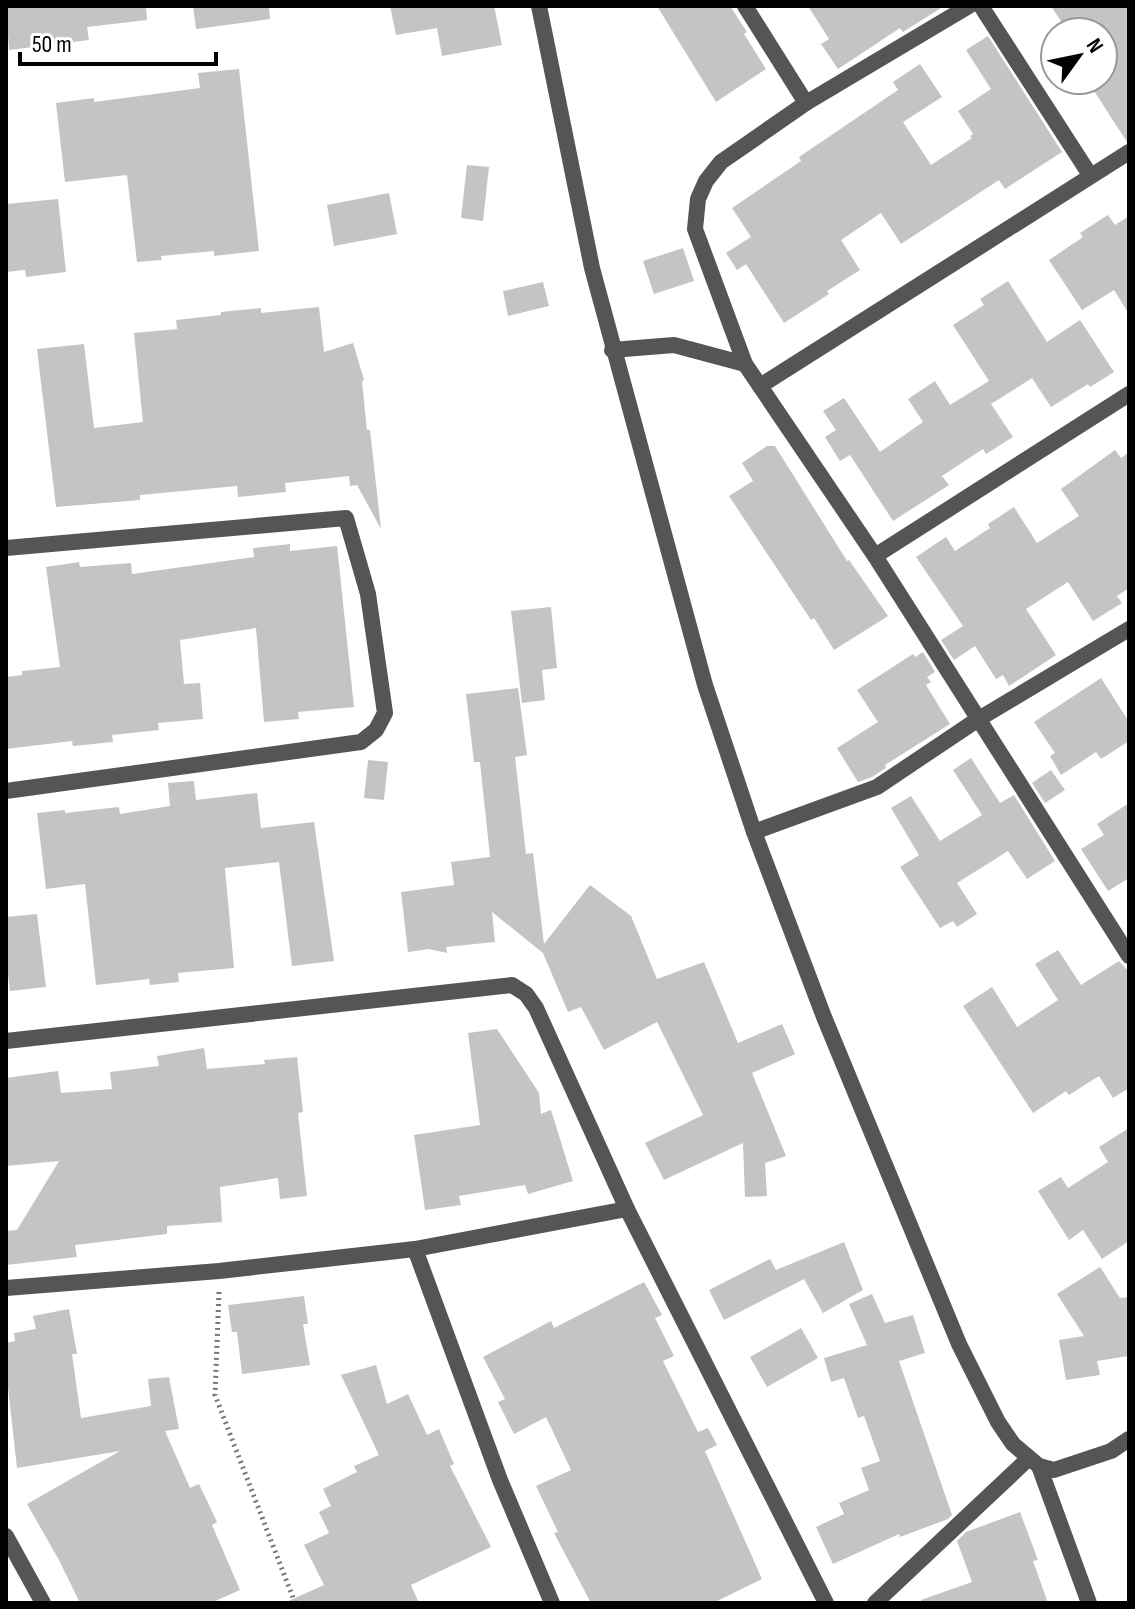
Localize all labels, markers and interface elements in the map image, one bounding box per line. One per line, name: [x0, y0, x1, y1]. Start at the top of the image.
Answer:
scale bar: [20, 16, 216, 66]
north arrow: [1039, 16, 1119, 96]
text: 50 m: [32, 30, 72, 59]
text: N: [1080, 34, 1109, 58]

